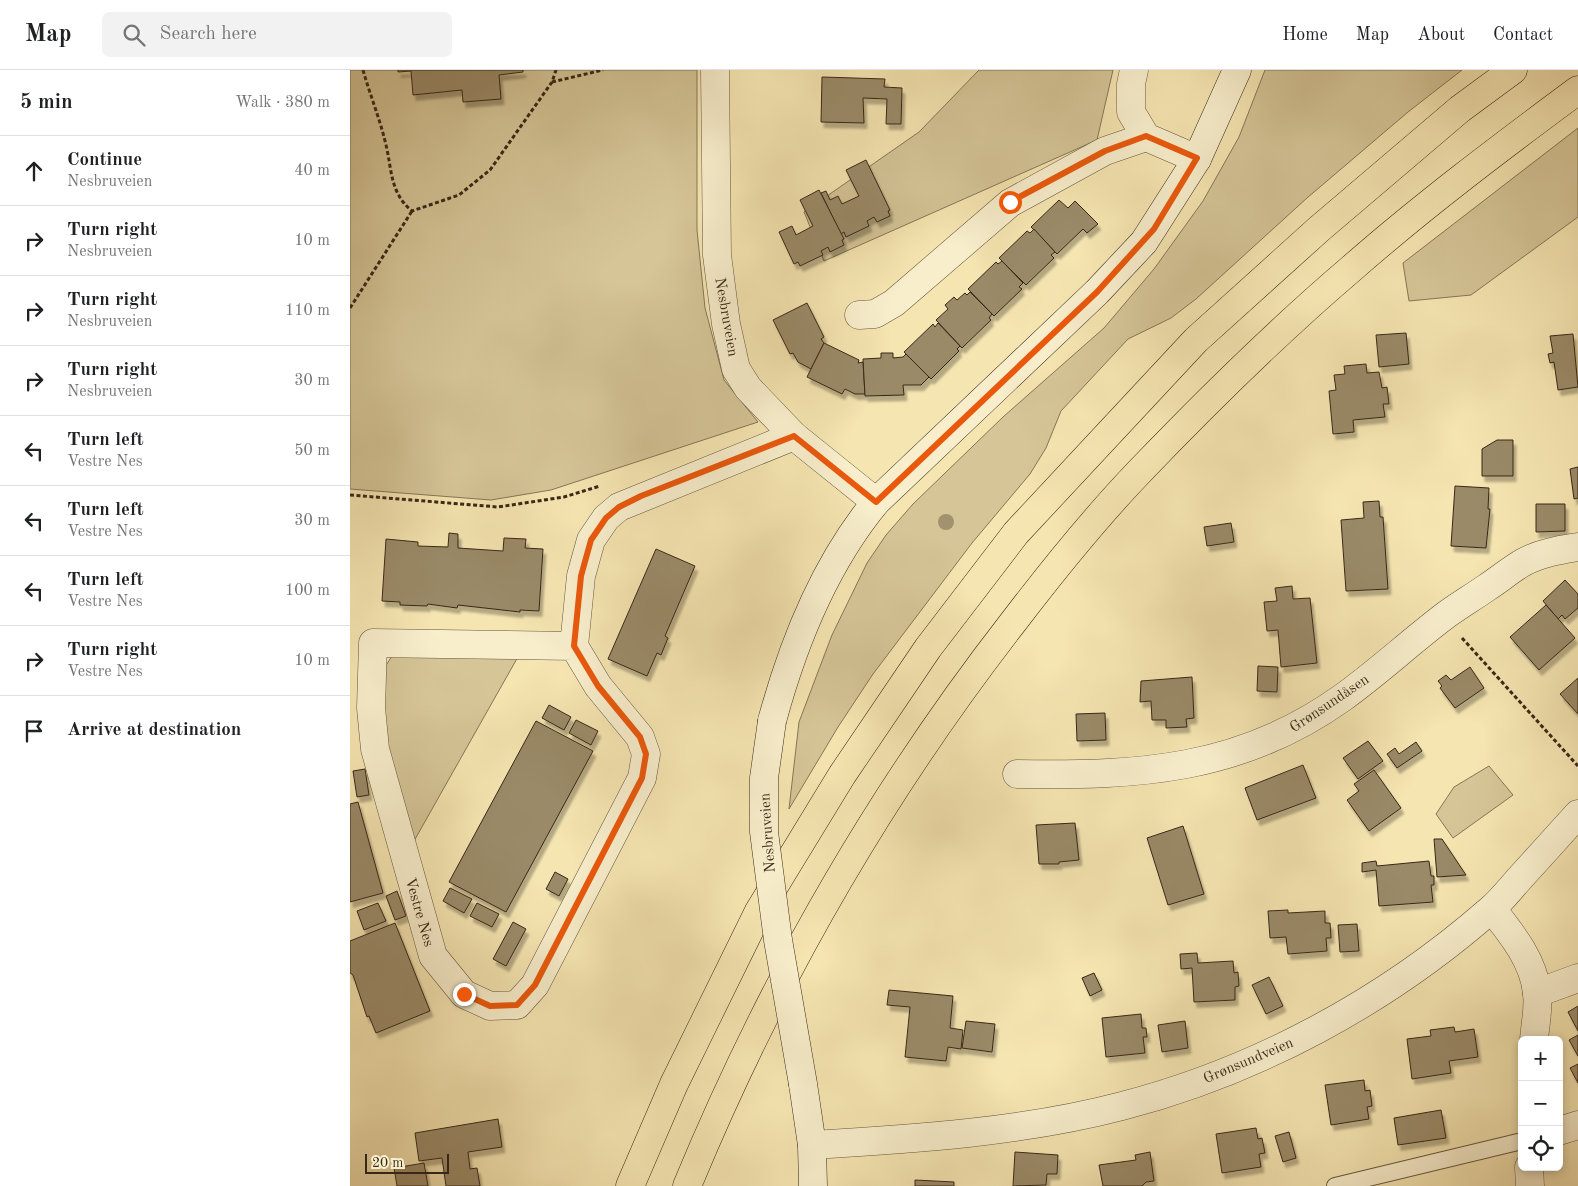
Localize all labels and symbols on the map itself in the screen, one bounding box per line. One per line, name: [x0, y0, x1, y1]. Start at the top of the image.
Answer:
route start: [999, 191, 1022, 214]
street label: Nesbruveien: [711, 277, 740, 358]
street label: Grønsundåsen: [1288, 672, 1372, 736]
street label: Nesbruveien: [758, 792, 779, 873]
street label: Vestre Nes: [402, 876, 436, 949]
route end: [453, 983, 476, 1006]
street label: Grønsundveien: [1201, 1036, 1296, 1087]
scale bar: [365, 1151, 449, 1174]

